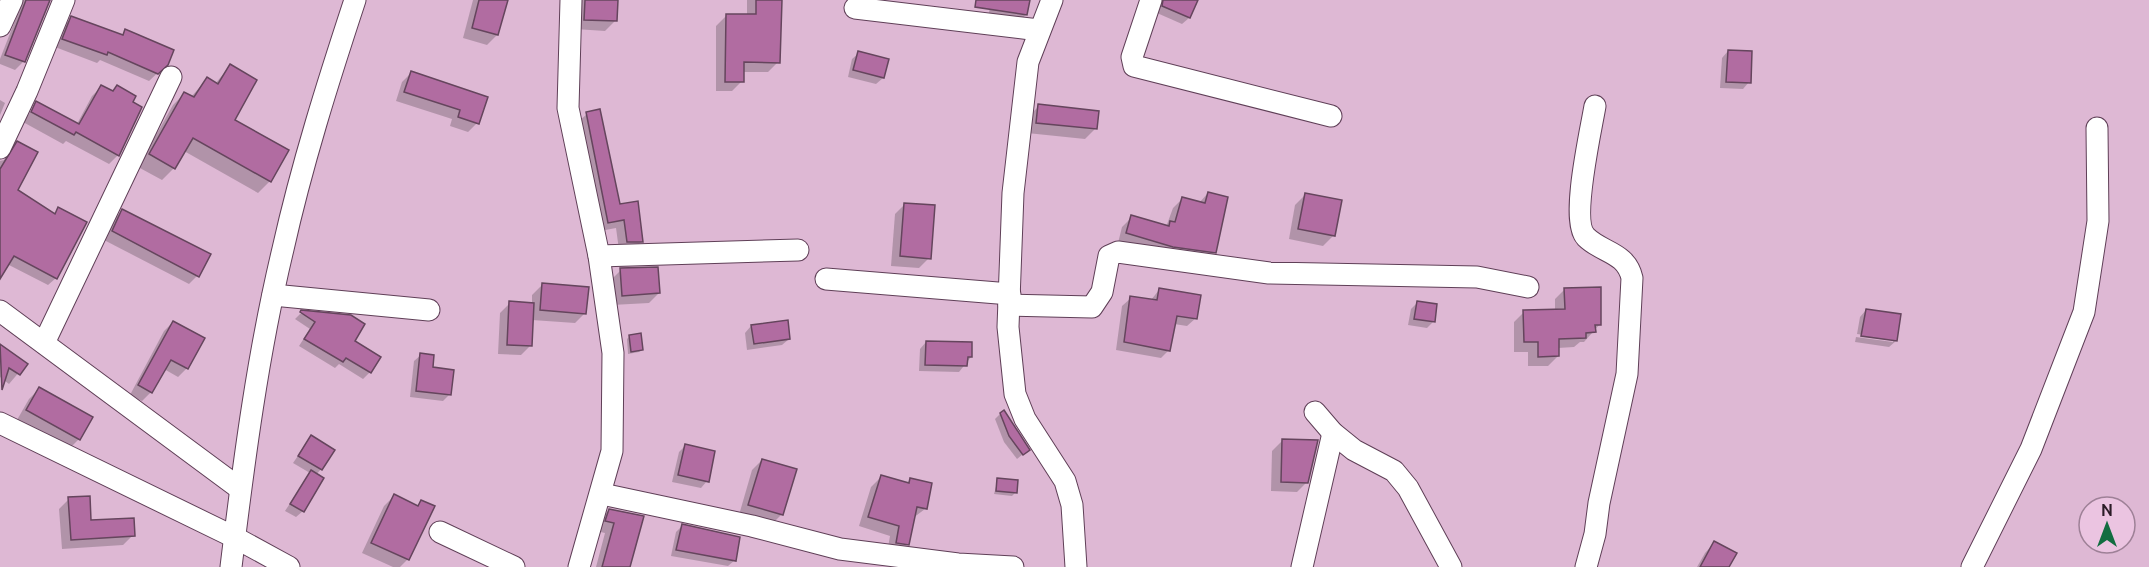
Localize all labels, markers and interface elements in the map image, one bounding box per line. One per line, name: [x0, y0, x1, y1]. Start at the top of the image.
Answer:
north arrow: [2077, 495, 2137, 555]
text: N: [2101, 501, 2113, 519]

